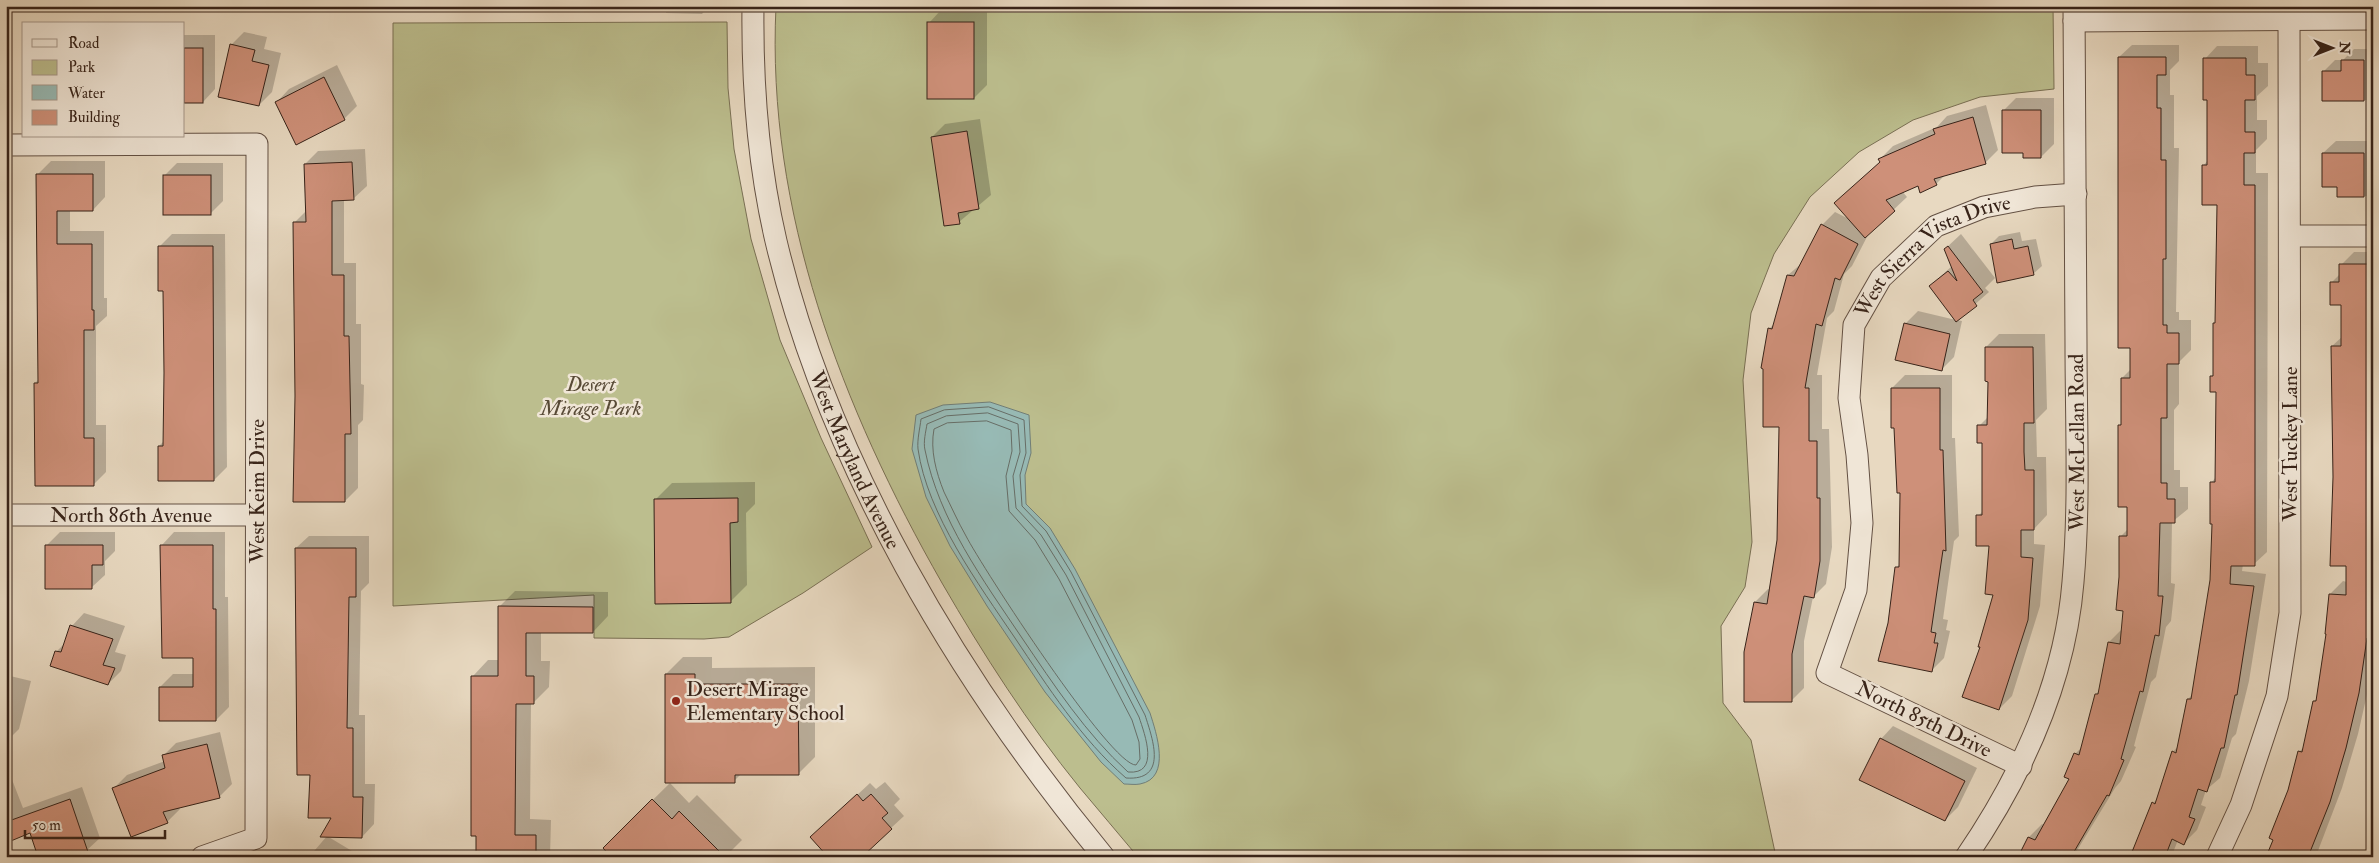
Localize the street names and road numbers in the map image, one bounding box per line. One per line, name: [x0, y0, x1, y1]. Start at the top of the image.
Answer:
street label: West Sierra Vista Drive: [1848, 189, 2013, 323]
street label: West McLellan Road: [2063, 353, 2091, 533]
street label: West Maryland Avenue: [802, 366, 907, 554]
street label: West Tuckey Lane: [2277, 366, 2304, 523]
street label: West Keim Drive: [244, 419, 271, 564]
street label: North 86th Avenue: [50, 502, 212, 529]
street label: North 85th Drive: [1851, 675, 1996, 764]

